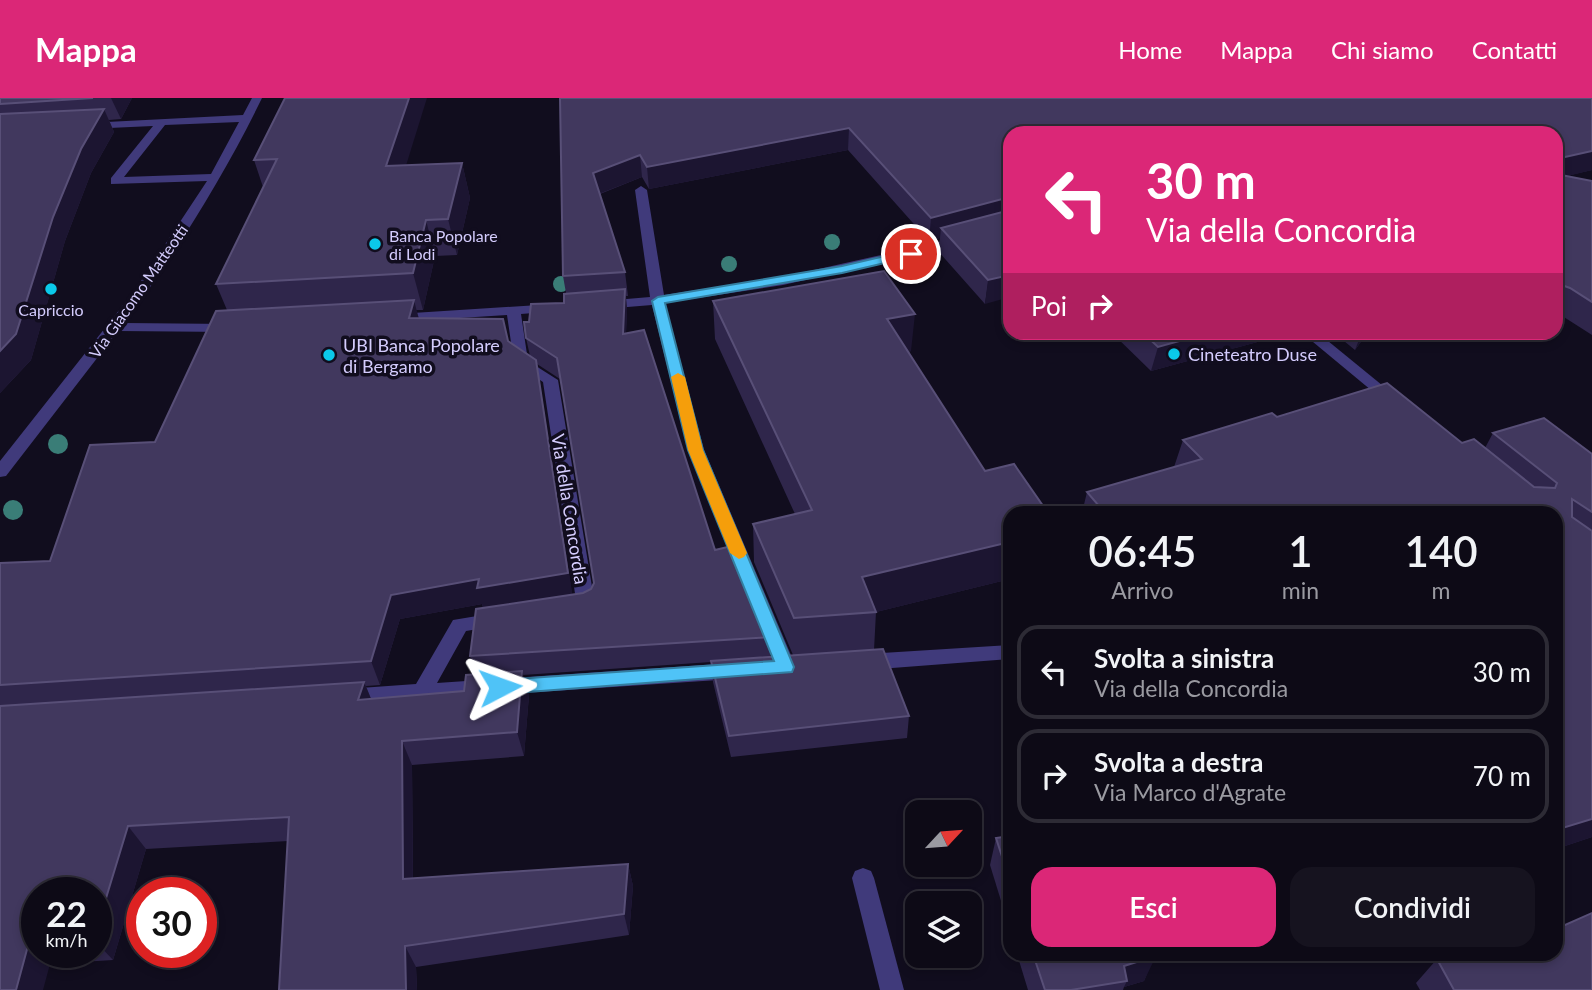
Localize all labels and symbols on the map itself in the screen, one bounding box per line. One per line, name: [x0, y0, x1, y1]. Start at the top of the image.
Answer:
street label: Via Giacomo Matteotti: [85, 220, 191, 361]
pin: [881, 224, 941, 284]
place label: Banca Popolare di Lodi: [389, 226, 498, 263]
marker: Banca Popolare di Lodi: [367, 236, 383, 252]
marker: Capriccio: [43, 281, 59, 297]
place label: Capriccio: [18, 300, 84, 319]
place label: UBI Banca Popolare di Bergamo: [343, 334, 500, 377]
place label: Cineteatro Duse: [1188, 343, 1317, 365]
marker: Cineteatro Duse: [1166, 346, 1182, 362]
marker: UBI Banca Popolare di Bergamo: [321, 347, 337, 363]
street label: Via della Concordia: [547, 432, 593, 586]
position arrow: [463, 650, 537, 724]
north arrow: [905, 800, 982, 877]
speed limit sign: 30: [126, 877, 217, 968]

